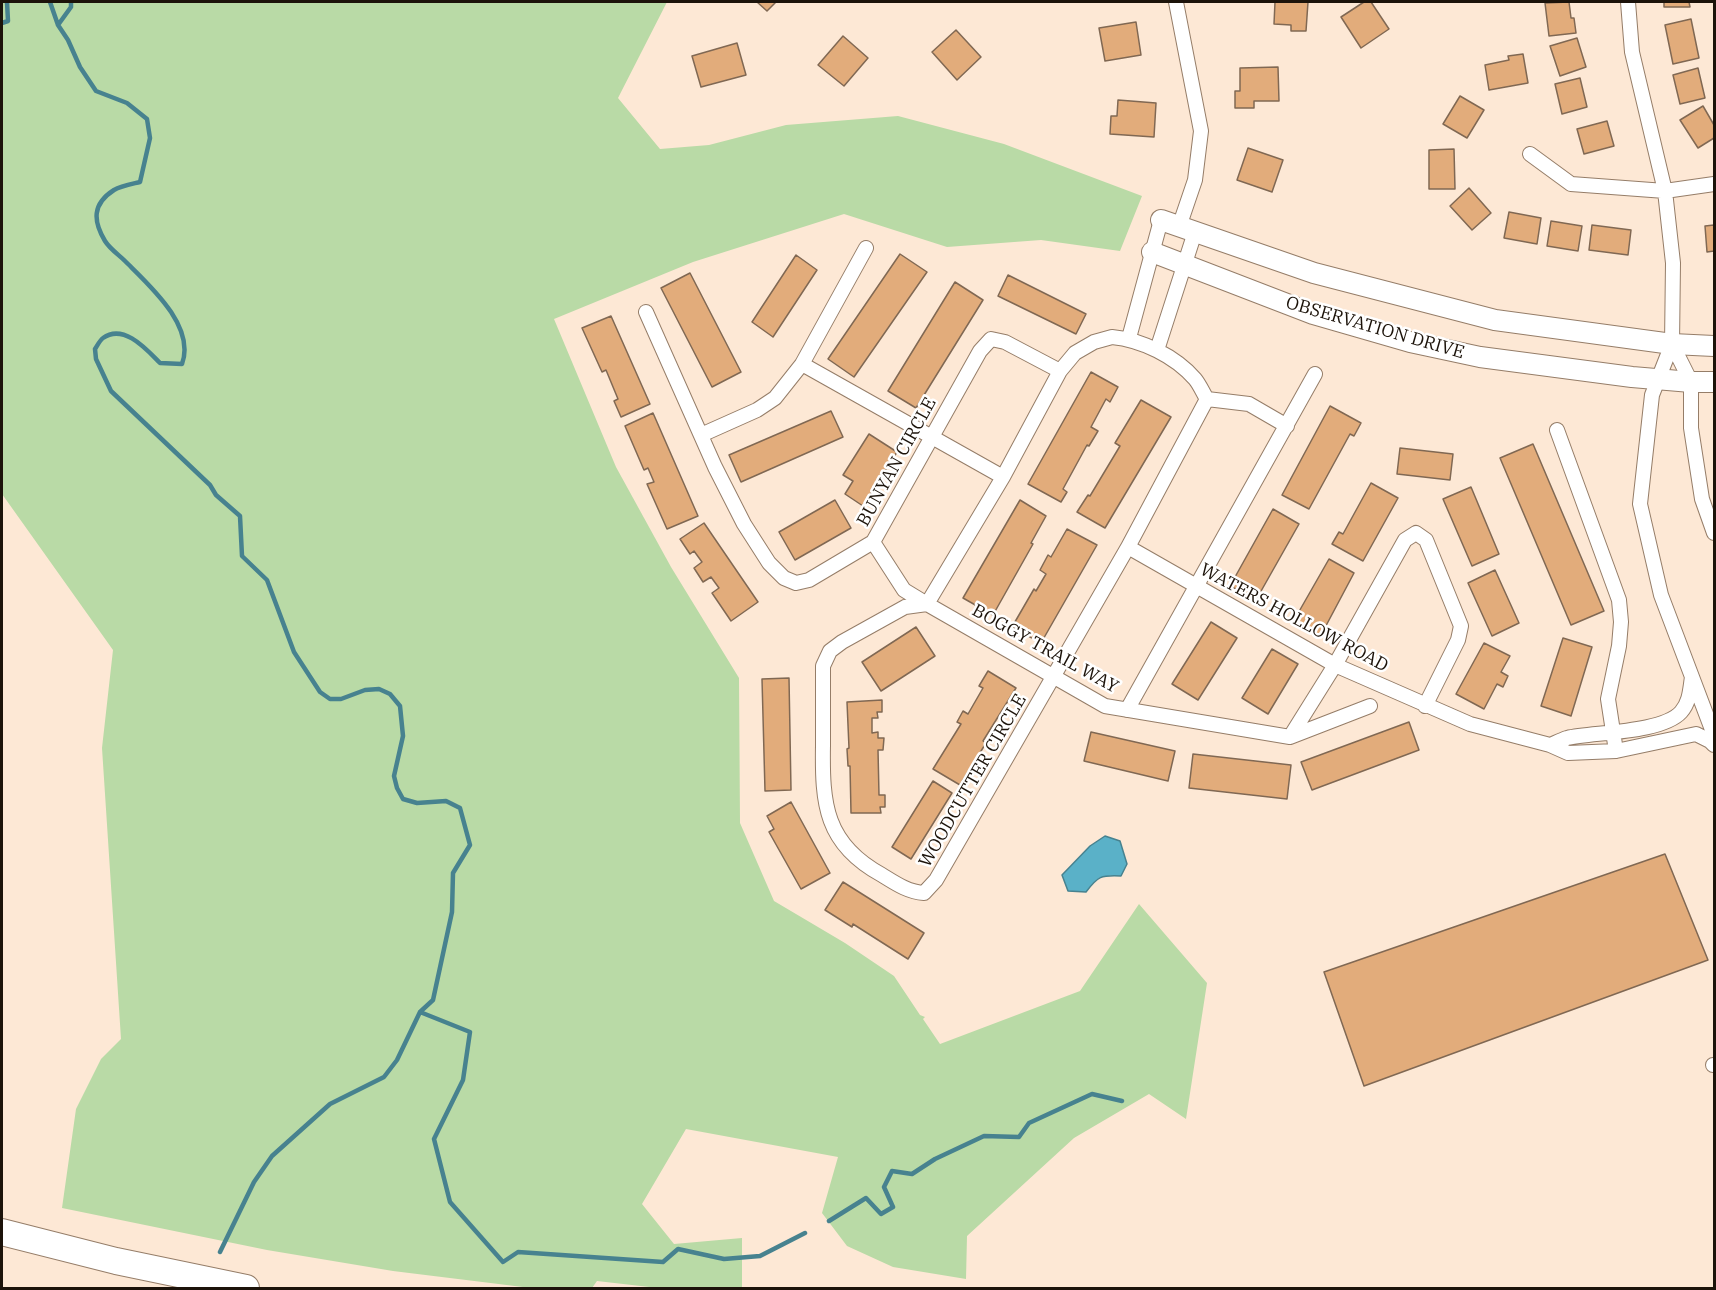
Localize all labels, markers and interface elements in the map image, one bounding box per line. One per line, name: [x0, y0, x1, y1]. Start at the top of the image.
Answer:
street label: OBSERVATION DRIVE: [1283, 292, 1467, 364]
street label: BUNYAN CIRCLE: [853, 394, 941, 530]
street label: WATERS HOLLOW ROAD: [1196, 559, 1392, 677]
street label: BOGGY TRAIL WAY: [968, 600, 1122, 698]
street label: WOODCUTTER CIRCLE: [915, 691, 1031, 871]

